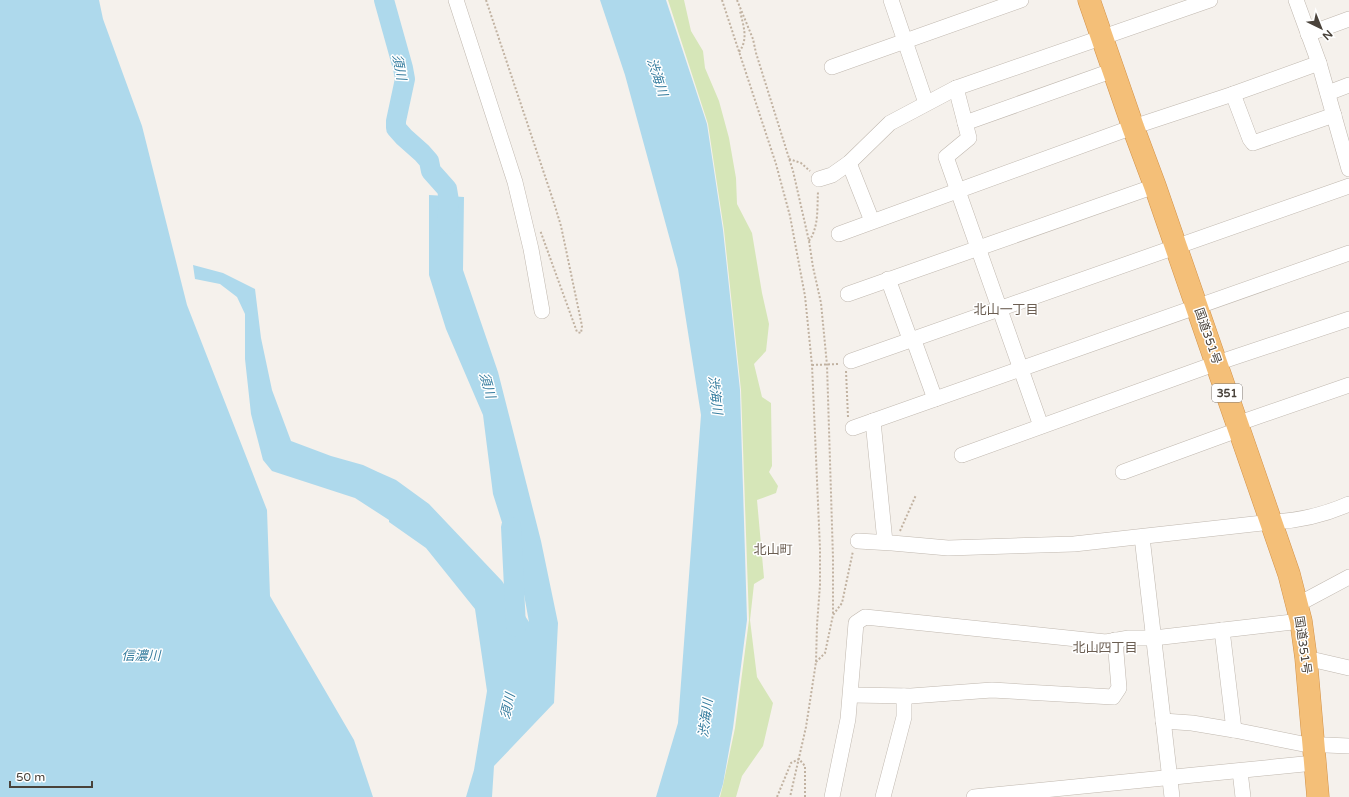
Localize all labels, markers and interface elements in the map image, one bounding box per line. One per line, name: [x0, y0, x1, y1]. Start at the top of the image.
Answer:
north arrow: [1301, 8, 1341, 48]
text: N: [1320, 27, 1335, 43]
water label: 須川: [389, 53, 410, 83]
water label: 渋海川: [643, 56, 671, 100]
district label: 北山一丁目: [973, 302, 1039, 318]
street label: 国道351号: [1192, 306, 1224, 366]
water label: 須川: [476, 371, 499, 402]
water label: 渋海川: [705, 375, 726, 417]
road number: 351: [1212, 384, 1242, 402]
district label: 北山町: [753, 542, 793, 558]
street label: 国道351号: [1292, 615, 1314, 675]
district label: 北山四丁目: [1072, 640, 1138, 656]
water label: 信濃川: [121, 648, 162, 664]
water label: 須川: [497, 690, 519, 721]
water label: 渋海川: [696, 696, 717, 738]
scale bar: [10, 763, 92, 789]
text: 50 m: [16, 770, 45, 784]

